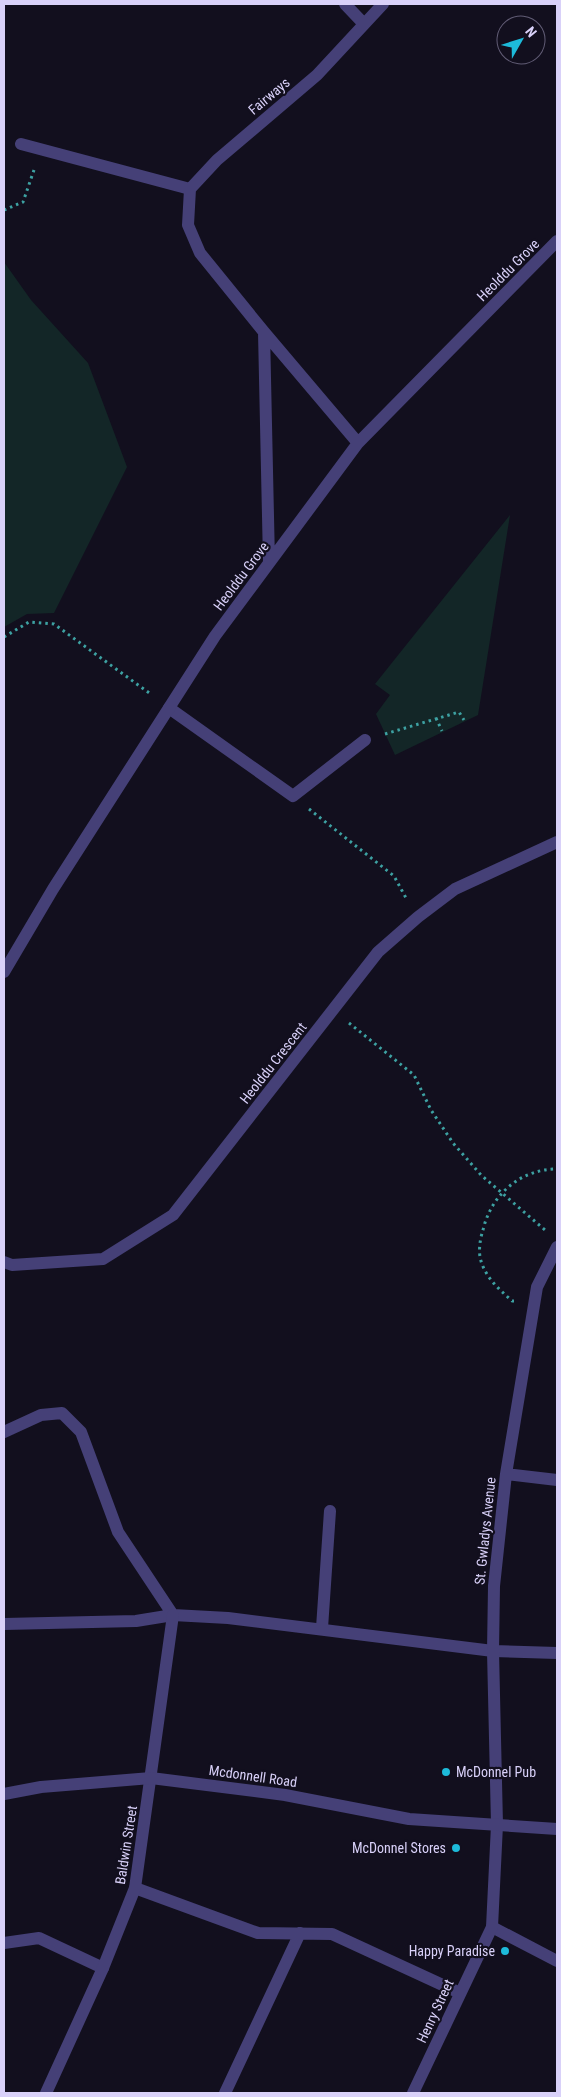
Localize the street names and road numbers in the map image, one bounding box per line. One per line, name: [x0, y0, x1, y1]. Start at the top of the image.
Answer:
street label: Fairways: [245, 74, 293, 118]
street label: Heolddu Grove: [474, 235, 543, 304]
street label: Heolddu Grove: [210, 538, 272, 613]
street label: Heolddu Crescent: [236, 1019, 310, 1107]
street label: St. Gwladys Avenue: [471, 1476, 499, 1586]
street label: Mcdonnell Road: [208, 1762, 298, 1790]
street label: Baldwin Street: [112, 1804, 140, 1886]
street label: Henry Street: [413, 1977, 457, 2045]

